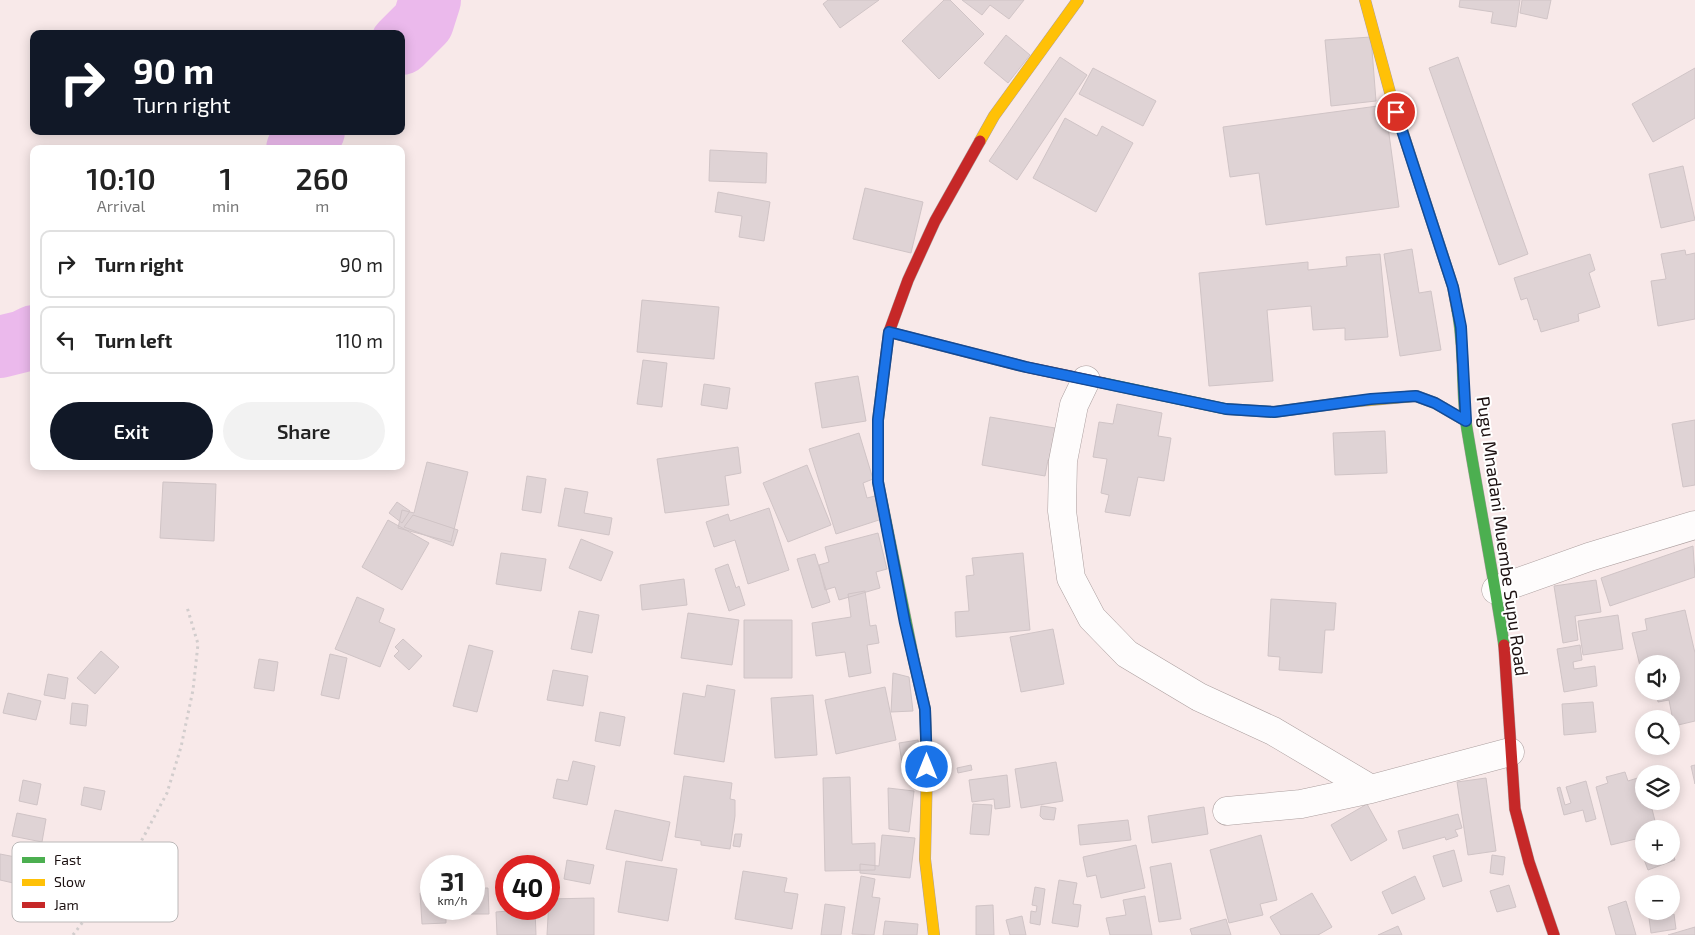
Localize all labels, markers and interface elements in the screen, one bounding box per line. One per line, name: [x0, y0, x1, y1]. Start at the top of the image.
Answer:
text: 90 m: [133, 49, 214, 91]
icon: right: [50, 50, 115, 115]
text: Turn right: [133, 91, 231, 117]
pin: [1375, 91, 1417, 133]
icon: arrive: [1382, 98, 1410, 126]
text: 10:10: [86, 160, 156, 196]
text: 1: [219, 160, 232, 196]
text: 260: [296, 160, 349, 196]
text: Arrival: [97, 196, 145, 215]
text: min: [212, 196, 239, 215]
text: m: [315, 196, 329, 215]
icon: right: [52, 250, 80, 278]
text: Turn right: [95, 253, 183, 276]
text: 90 m: [340, 253, 383, 276]
icon: left: [52, 326, 80, 354]
text: Turn left: [95, 329, 172, 352]
text: 110 m: [336, 329, 383, 352]
street label: Pugu Mnadani Muembe Supu Road: [1472, 395, 1534, 677]
button: Exit: [50, 402, 213, 460]
button: Share: [223, 402, 385, 460]
map controls: [1635, 655, 1680, 920]
button: sound: [1635, 655, 1680, 700]
button: search: [1635, 710, 1680, 755]
position arrow: [900, 740, 952, 792]
button: layers: [1635, 765, 1680, 810]
button: +: [1635, 820, 1680, 865]
legend: [12, 842, 178, 922]
text: Fast: [54, 851, 81, 868]
speed limit sign: 40: [495, 855, 560, 920]
text: 31: [440, 866, 465, 896]
text: Slow: [54, 873, 86, 890]
button: −: [1635, 875, 1680, 920]
text: km/h: [438, 893, 467, 907]
text: Jam: [54, 896, 79, 913]

